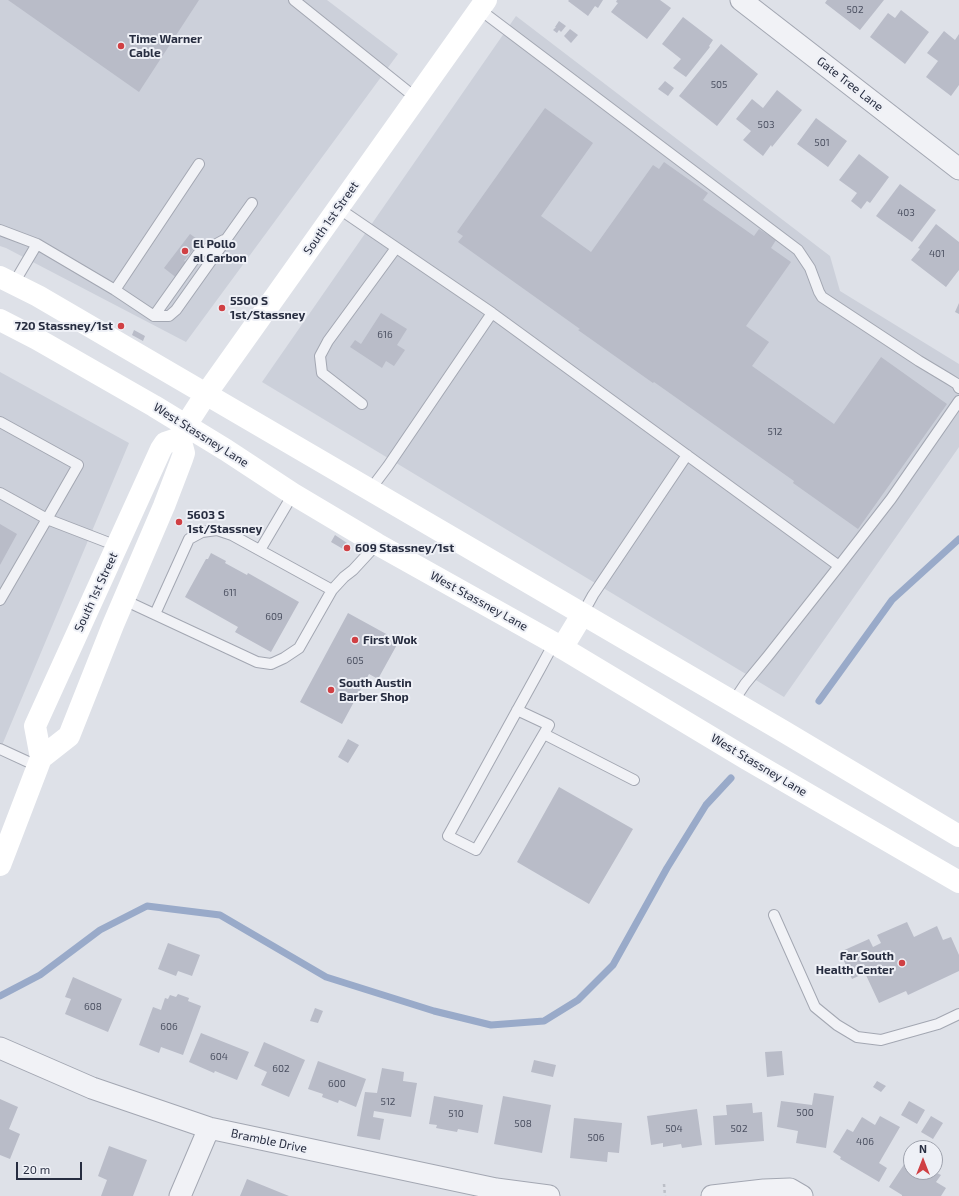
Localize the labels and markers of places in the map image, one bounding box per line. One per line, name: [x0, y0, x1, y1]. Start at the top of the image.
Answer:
place label: Time Warner Cable: [129, 32, 202, 60]
marker: Time Warner Cable: [116, 41, 126, 51]
place label: El Pollo al Carbon: [193, 237, 247, 265]
marker: El Pollo al Carbon: [180, 246, 190, 256]
place label: 5500 S 1st/Stassney: [230, 294, 305, 322]
marker: 5500 S 1st/Stassney: [217, 303, 227, 313]
place label: 720 Stassney/1st: [15, 319, 113, 333]
marker: 720 Stassney/1st: [116, 321, 126, 331]
place label: 5603 S 1st/Stassney: [187, 508, 262, 536]
marker: 5603 S 1st/Stassney: [174, 517, 184, 527]
place label: 609 Stassney/1st: [355, 541, 454, 555]
marker: 609 Stassney/1st: [342, 543, 352, 553]
place label: First Wok: [363, 633, 417, 647]
marker: First Wok: [350, 635, 360, 645]
place label: South Austin Barber Shop: [339, 676, 412, 704]
marker: South Austin Barber Shop: [326, 685, 336, 695]
place label: Far South Health Center: [816, 949, 894, 977]
marker: Far South Health Center: [897, 958, 907, 968]

